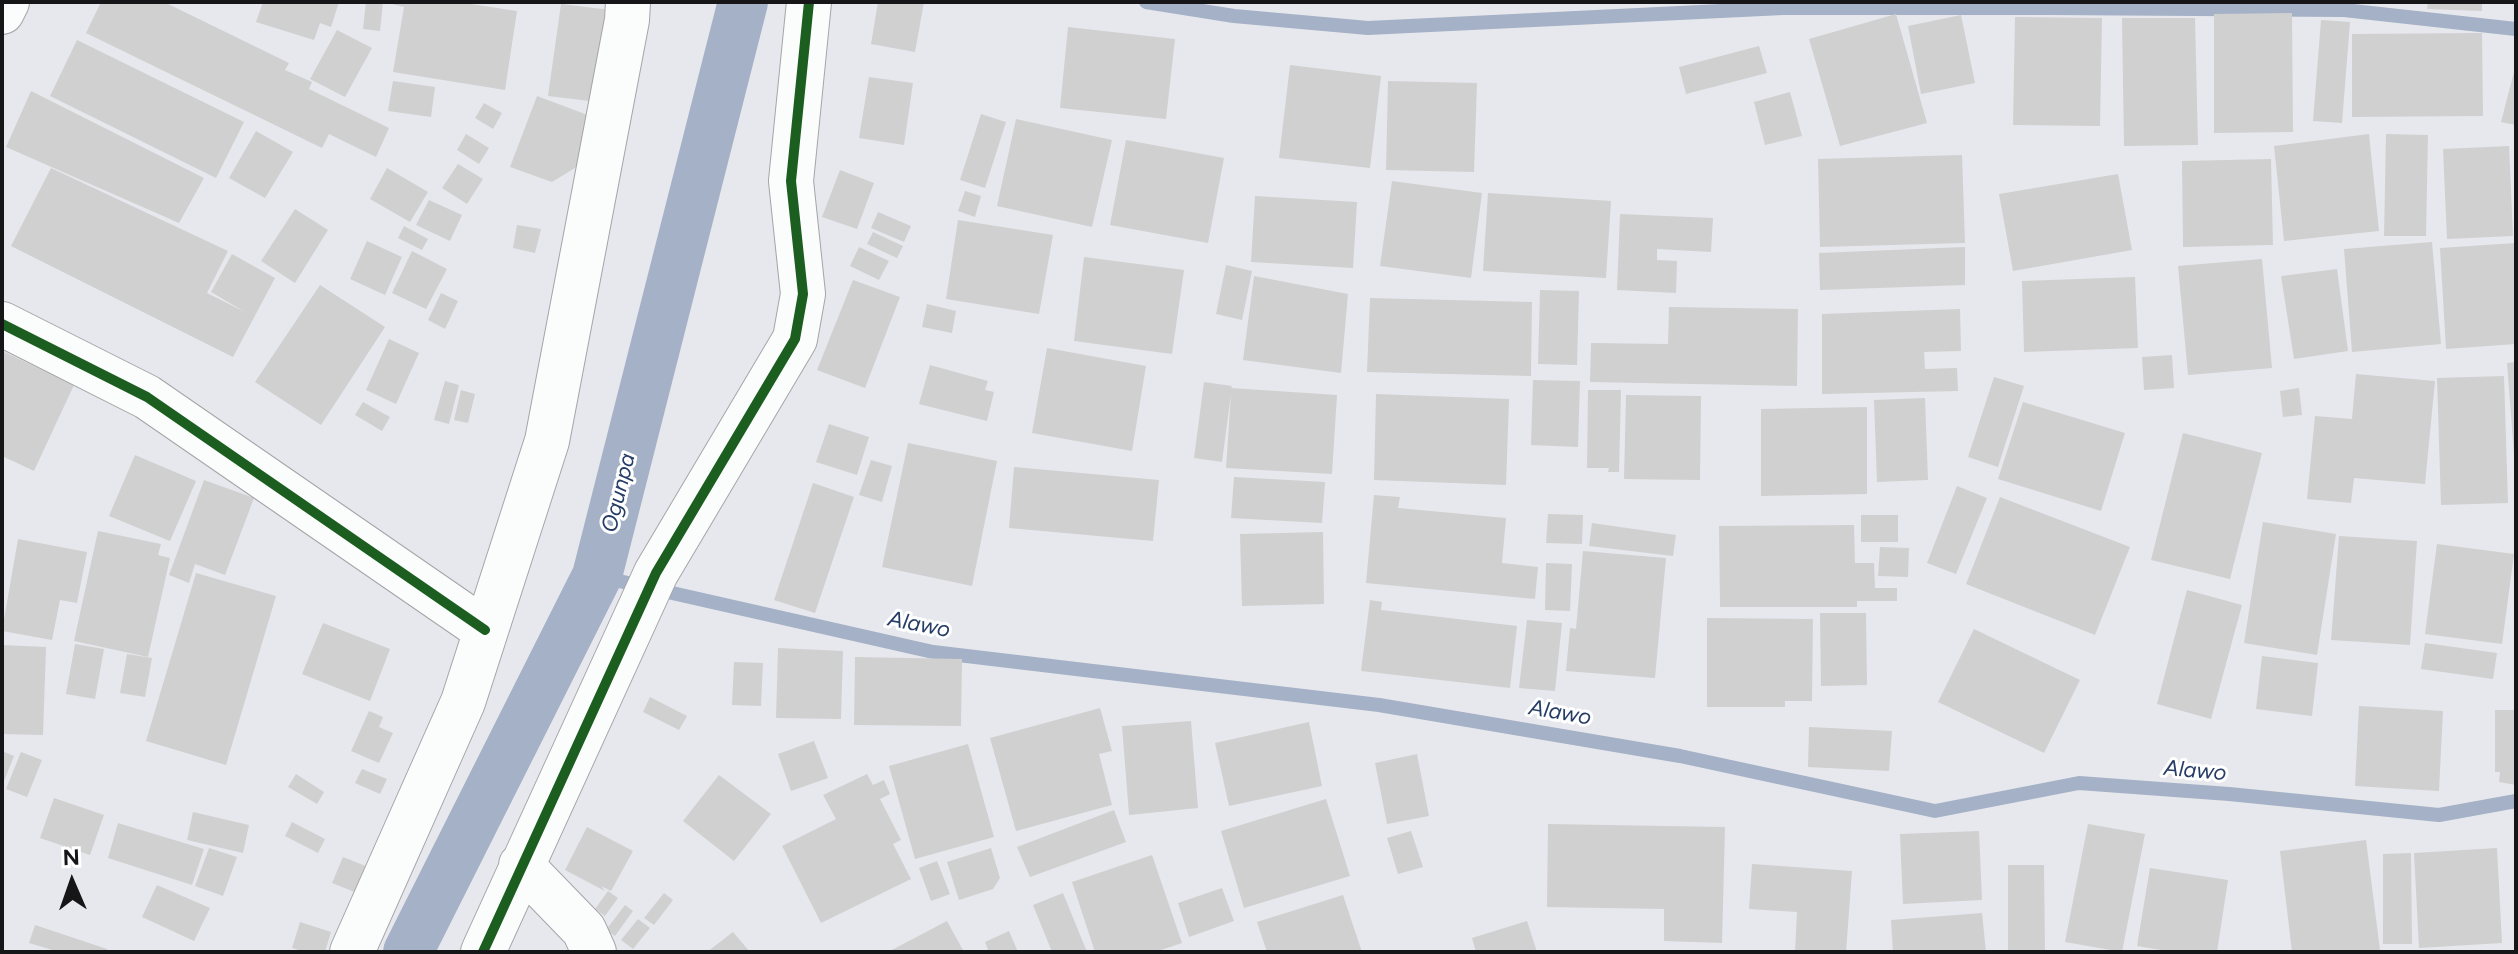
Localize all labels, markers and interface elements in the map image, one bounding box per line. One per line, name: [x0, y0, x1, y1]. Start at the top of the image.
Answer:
water label: Ogunpa: [596, 451, 642, 535]
water label: Alawo: [886, 606, 952, 644]
water label: Alawo: [1527, 695, 1593, 731]
water label: Alawo: [2163, 755, 2227, 787]
north arrow: [32, 842, 112, 922]
text: N: [62, 844, 80, 871]

